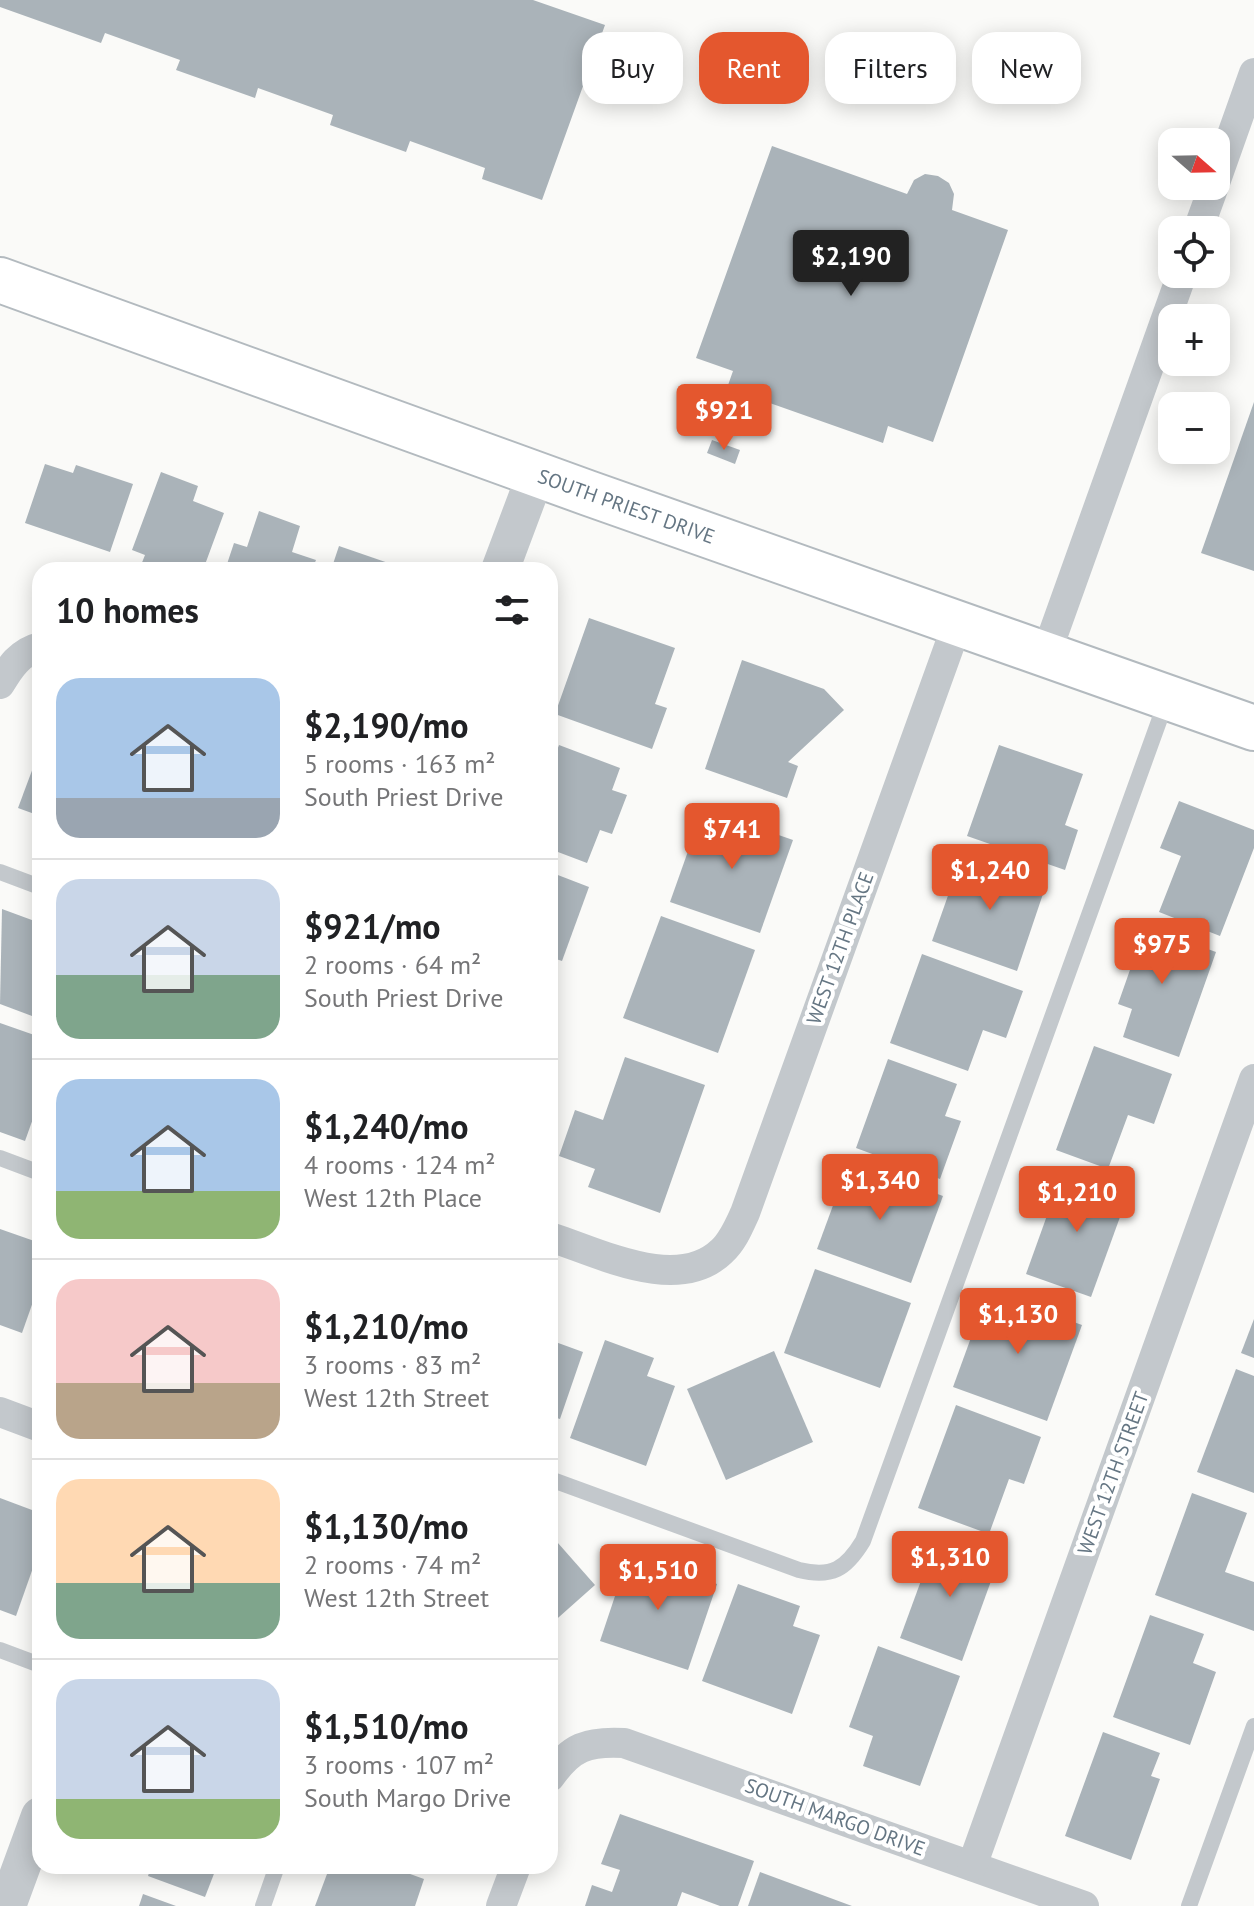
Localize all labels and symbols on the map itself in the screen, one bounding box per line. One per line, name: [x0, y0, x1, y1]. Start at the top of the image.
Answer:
north arrow: [1158, 128, 1230, 200]
pin: $2,190: [786, 230, 916, 298]
pin: $921: [677, 384, 771, 452]
street label: SOUTH PRIEST DRIVE: [534, 463, 718, 550]
pin: $741: [685, 803, 779, 871]
pin: $1,240: [925, 844, 1055, 912]
street label: WEST 12TH PLACE: [800, 868, 880, 1028]
pin: $975: [1115, 918, 1209, 986]
pin: $1,340: [815, 1154, 945, 1222]
pin: $1,210: [1012, 1166, 1142, 1234]
pin: $1,130: [953, 1288, 1083, 1356]
street label: WEST 12TH STREET: [1071, 1388, 1155, 1558]
pin: $1,310: [885, 1531, 1015, 1599]
pin: $1,510: [593, 1544, 723, 1612]
street label: SOUTH MARGO DRIVE: [741, 1772, 929, 1862]

